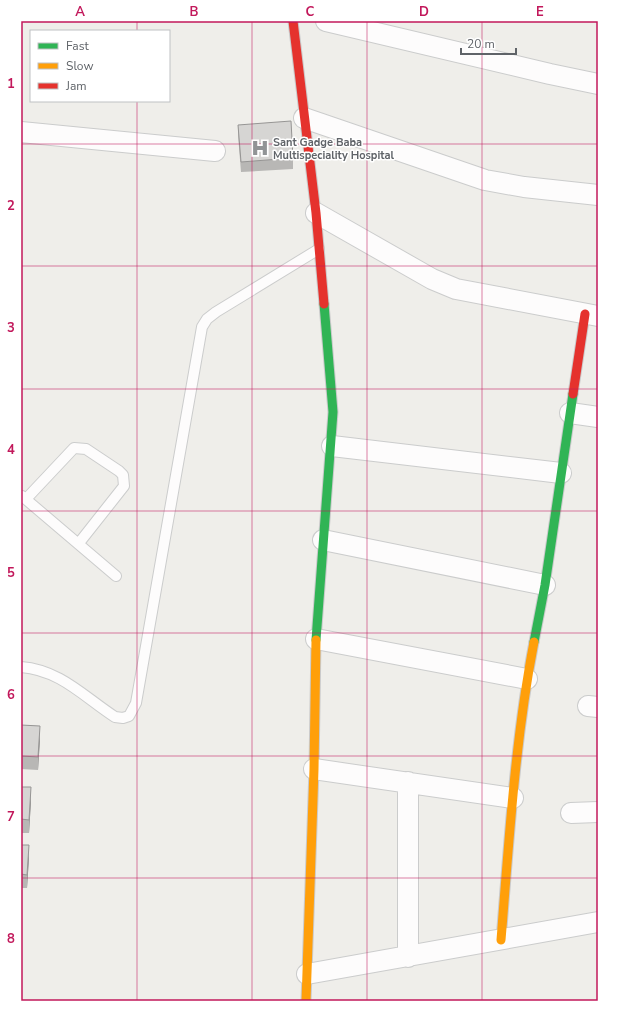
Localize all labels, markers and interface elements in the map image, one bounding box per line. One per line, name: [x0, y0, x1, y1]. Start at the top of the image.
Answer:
text: A: [75, 3, 85, 21]
text: B: [190, 3, 199, 21]
text: C: [306, 3, 315, 21]
text: D: [419, 3, 429, 21]
text: E: [536, 3, 544, 21]
legend: [30, 30, 170, 102]
scale bar: [461, 30, 516, 56]
text: 20 m: [467, 36, 495, 52]
text: Fast: [66, 38, 89, 54]
text: Slow: [66, 58, 94, 74]
text: 1: [7, 75, 15, 93]
text: Jam: [65, 78, 87, 94]
place label: Sant Gadge Baba Multispeciality Hospital: [273, 135, 394, 163]
hospital icon: Sant Gadge Baba Multispeciality Hospital: [250, 138, 270, 158]
text: 2: [7, 197, 15, 215]
text: 3: [7, 319, 15, 337]
text: 4: [7, 441, 15, 459]
text: 5: [7, 564, 15, 582]
text: 6: [7, 686, 15, 704]
text: 7: [7, 808, 15, 826]
text: 8: [7, 930, 15, 948]

